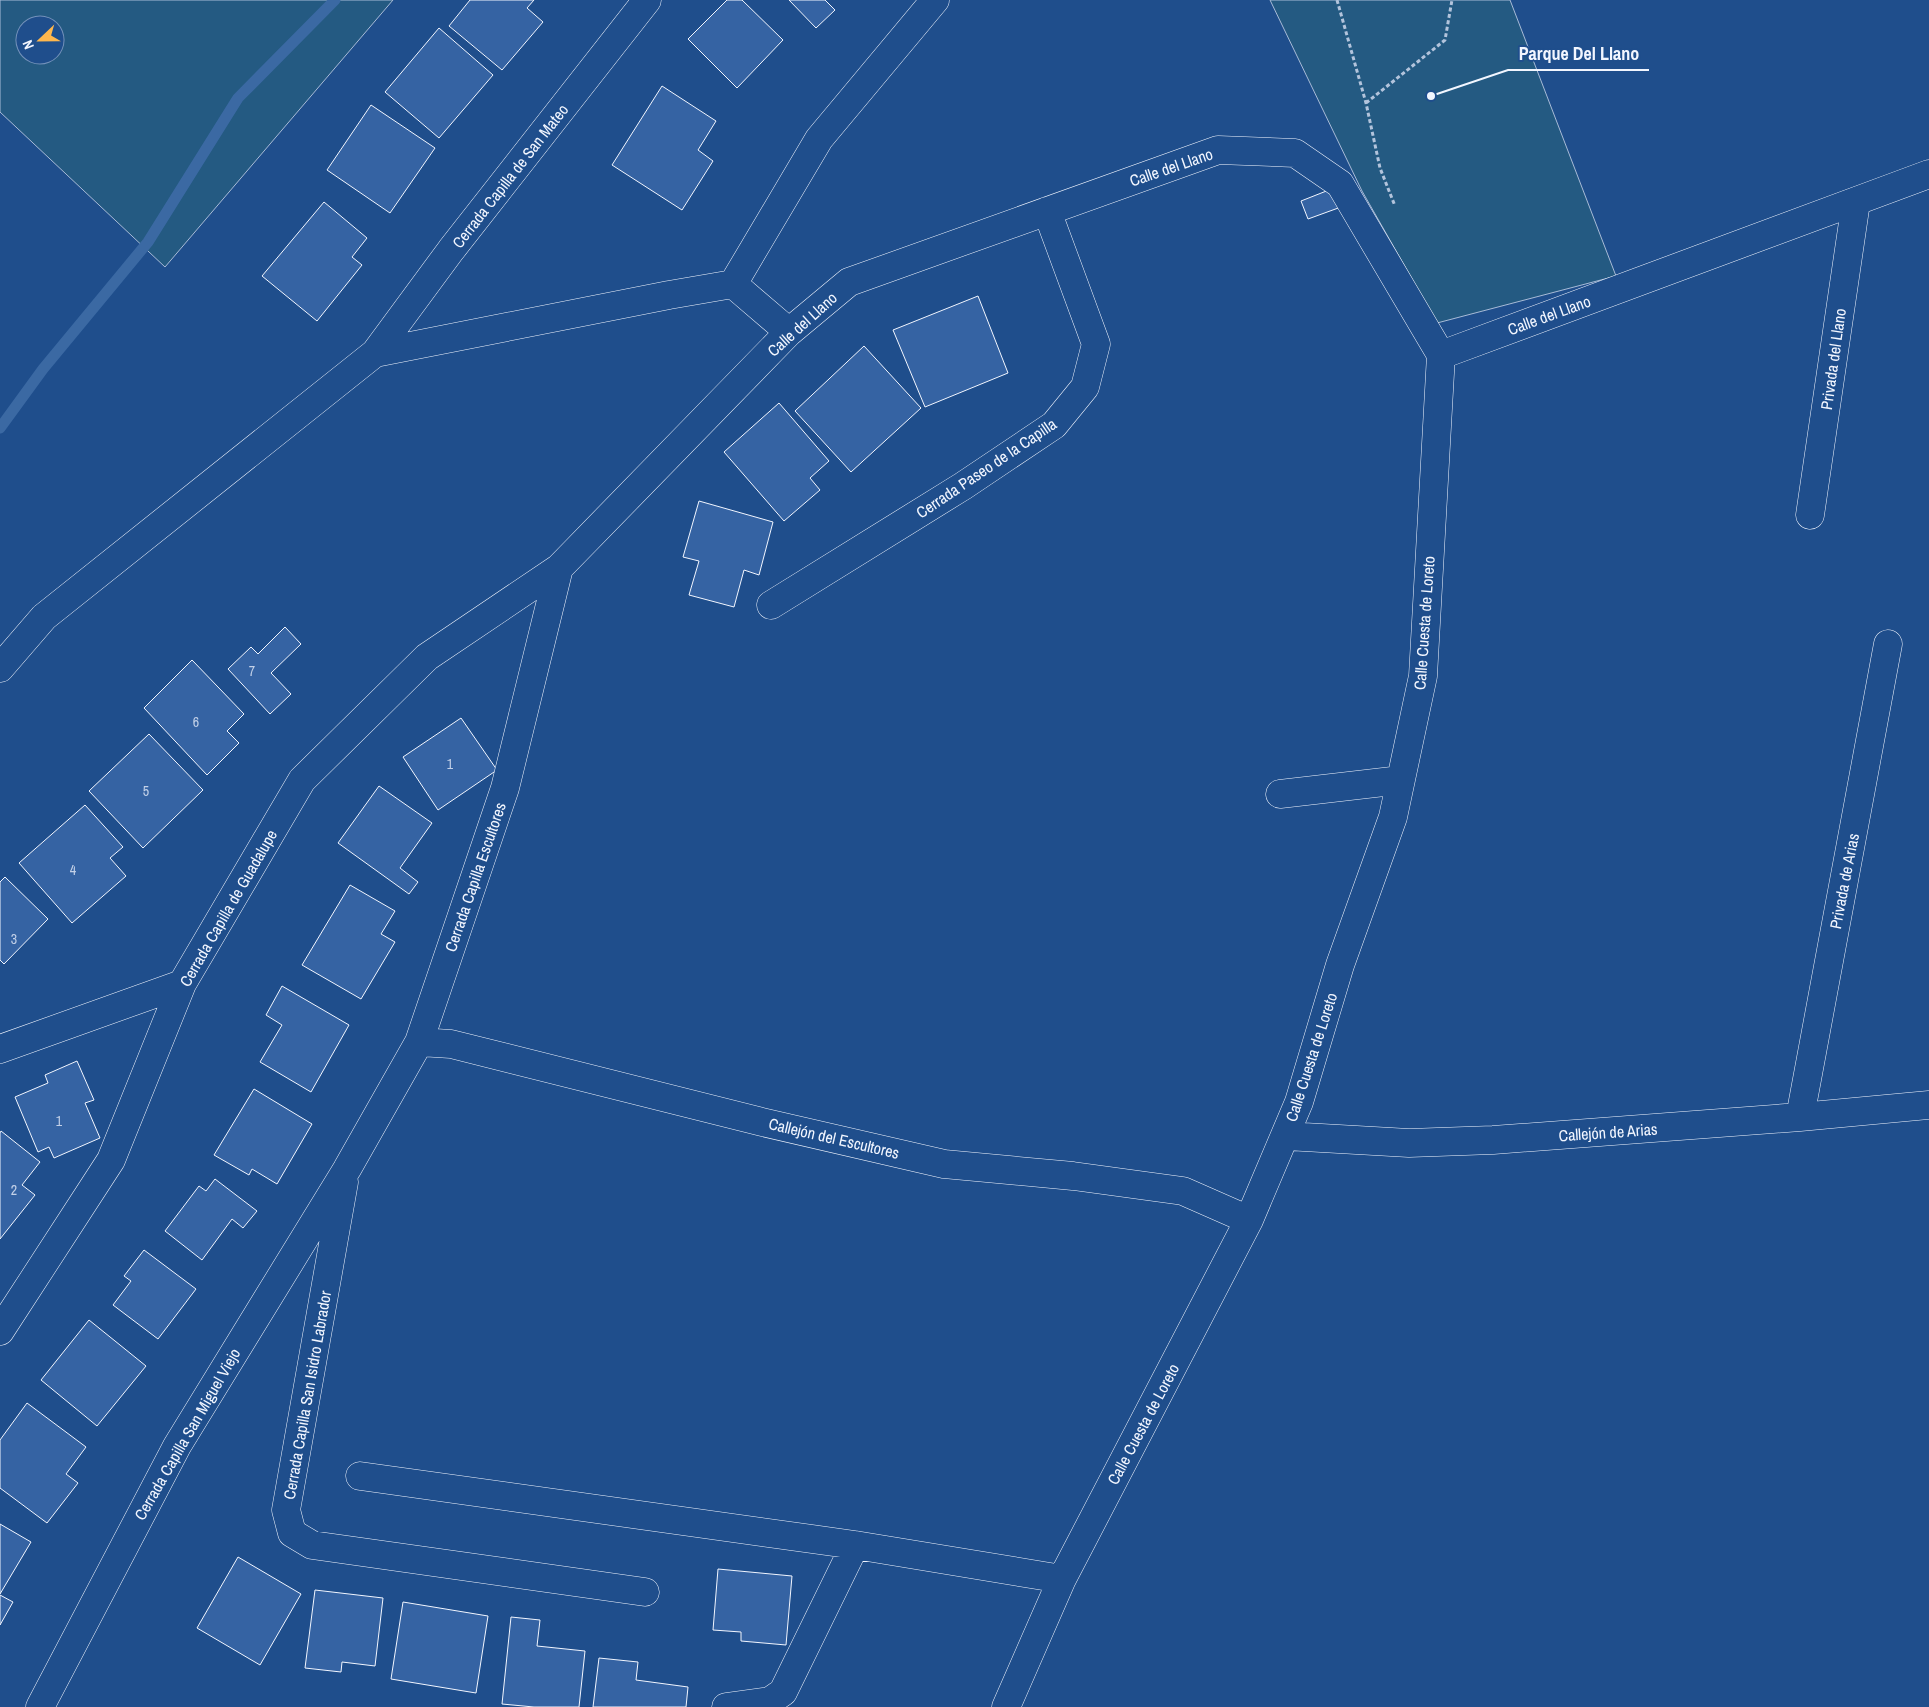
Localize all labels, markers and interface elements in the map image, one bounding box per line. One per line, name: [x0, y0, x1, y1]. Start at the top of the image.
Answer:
north arrow: [15, 15, 65, 65]
callout: Parque Del Llano: [1508, 37, 1649, 70]
text: N: [18, 38, 38, 52]
text: Parque Del Llano: [1519, 41, 1639, 66]
street label: Cerrada Capilla de San Mateo: [447, 99, 573, 253]
street label: Calle del Llano: [1126, 142, 1216, 192]
street label: Calle del Llano: [762, 287, 842, 361]
street label: Calle del Llano: [1504, 290, 1594, 340]
street label: Privada del Llano: [1815, 307, 1851, 411]
street label: Cerrada Paseo de la Capilla: [912, 412, 1061, 523]
street label: Calle Cuesta de Loreto: [1408, 555, 1440, 691]
house number: 7: [249, 662, 255, 680]
house number: 6: [193, 713, 199, 731]
house number: 1: [447, 755, 454, 773]
house number: 5: [143, 782, 149, 800]
street label: Cerrada Capilla Escultores: [439, 799, 511, 955]
street label: Cerrada Capilla de Guadalupe: [174, 825, 282, 991]
street label: Privada de Arias: [1824, 831, 1864, 931]
house number: 4: [70, 861, 77, 879]
house number: 3: [11, 930, 17, 948]
street label: Calle Cuesta de Loreto: [1280, 990, 1342, 1124]
house number: 1: [56, 1112, 63, 1130]
street label: Callejón del Escultores: [767, 1112, 901, 1164]
street label: Callejón de Arias: [1558, 1118, 1658, 1146]
house number: 2: [11, 1181, 17, 1199]
street label: Cerrada Capilla San Isidro Labrador: [278, 1288, 336, 1501]
street label: Cerrada Capilla San Miguel Viejo: [129, 1344, 245, 1524]
street label: Calle Cuesta de Loreto: [1102, 1360, 1184, 1488]

